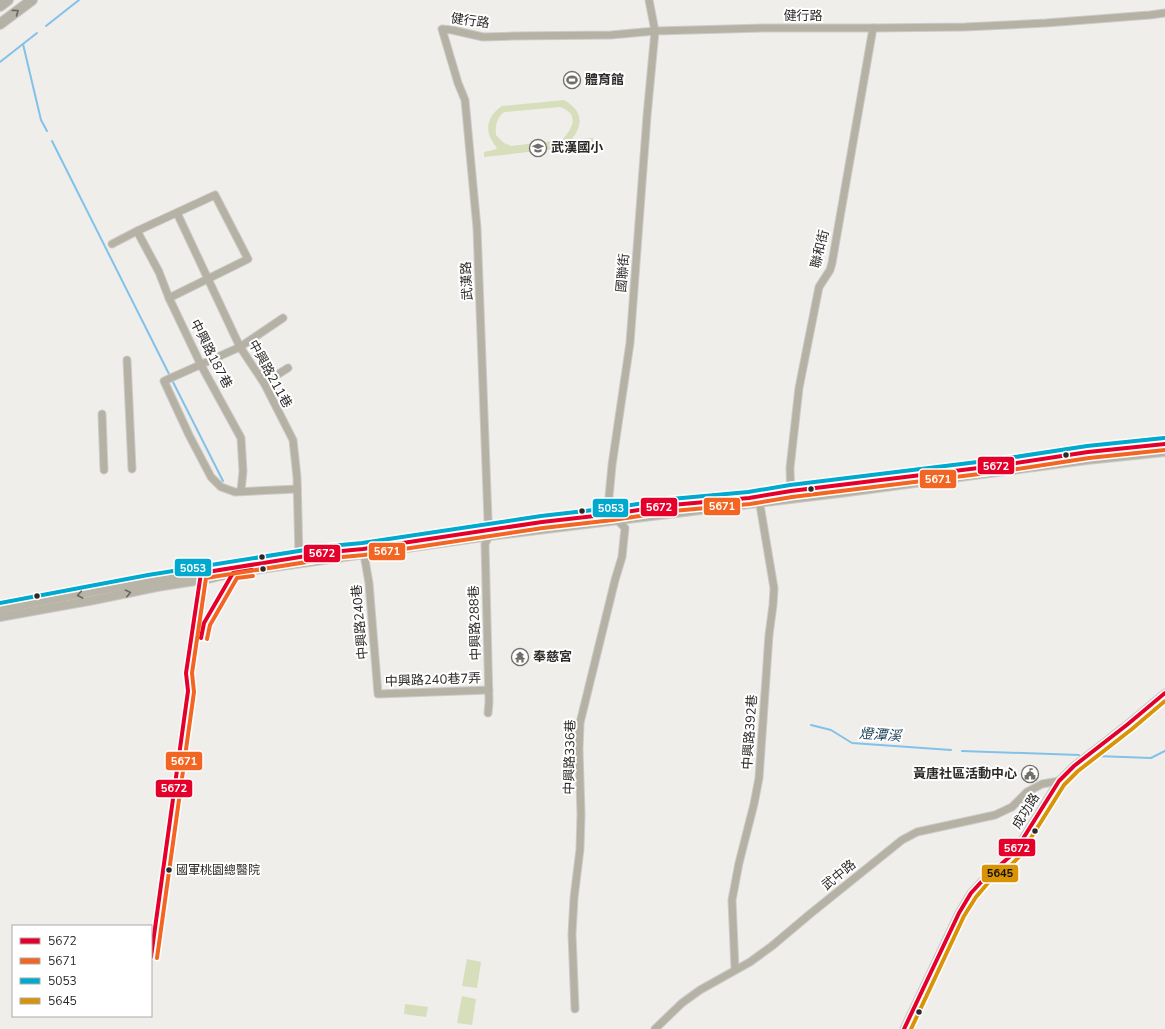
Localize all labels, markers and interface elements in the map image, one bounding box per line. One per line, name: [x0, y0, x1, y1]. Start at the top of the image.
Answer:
street label: 健行路: [783, 7, 823, 25]
street label: 健行路: [449, 9, 491, 33]
one-way arrow: [12, 10, 19, 17]
sports icon: 體育館: [562, 70, 582, 90]
place label: 體育館: [585, 71, 624, 89]
school or university icon: 武漢國小: [528, 138, 548, 158]
place label: 武漢國小: [551, 139, 604, 157]
street label: 聯和街: [807, 228, 833, 270]
street label: 國聯街: [612, 253, 634, 293]
street label: 武漢路: [457, 261, 477, 301]
street label: 中興路187巷: [186, 316, 236, 392]
street label: 中興路211巷: [244, 337, 296, 411]
unlabelled marker: [1061, 450, 1071, 460]
line badge: 5672: [977, 456, 1015, 475]
text: 5672: [983, 459, 1010, 474]
line badge: 5671: [919, 469, 957, 489]
text: 5671: [925, 472, 951, 487]
unlabelled marker: [806, 484, 816, 494]
line badge: 5672: [640, 497, 678, 517]
line badge: 5671: [703, 497, 741, 516]
line badge: 5053: [592, 498, 629, 518]
text: 5671: [709, 499, 735, 514]
text: 5672: [646, 500, 673, 515]
text: 5053: [598, 501, 624, 516]
unlabelled marker: [577, 506, 587, 516]
line badge: 5671: [368, 542, 406, 561]
line badge: 5672: [303, 544, 341, 563]
text: 5671: [374, 544, 400, 559]
text: 5672: [309, 546, 336, 561]
unlabelled marker: [257, 552, 267, 562]
line badge: 5053: [174, 558, 212, 577]
text: 5053: [180, 561, 206, 576]
unlabelled marker: [258, 564, 268, 574]
street label: 中興路240巷: [348, 584, 372, 660]
street label: 中興路288巷: [465, 585, 485, 661]
one-way arrow: [124, 589, 131, 597]
one-way arrow: [77, 590, 83, 598]
unlabelled marker: [32, 591, 42, 601]
temple icon: 奉慈宮: [510, 647, 530, 667]
place label: 奉慈宮: [533, 648, 572, 666]
street label: 中興路240巷7弄: [385, 669, 481, 691]
street label: 中興路392巷: [738, 694, 762, 770]
street label: 中興路336巷: [560, 719, 580, 795]
water label: 燈潭溪: [858, 724, 904, 746]
line badge: 5671: [165, 751, 203, 771]
text: 5671: [171, 754, 197, 769]
public building icon: 黃唐社區活動中心: [1020, 764, 1040, 784]
place label: 黃唐社區活動中心: [913, 765, 1017, 783]
line badge: 5672: [155, 779, 193, 798]
text: 5672: [161, 781, 188, 796]
street label: 成功路: [1008, 790, 1044, 832]
unlabelled marker: [1030, 826, 1040, 836]
line badge: 5672: [998, 838, 1036, 857]
text: 5672: [1004, 841, 1031, 856]
street label: 武中路: [818, 856, 860, 894]
place label: 國軍桃園總醫院: [176, 862, 260, 878]
line badge: 5645: [981, 864, 1019, 883]
marker: 國軍桃園總醫院: [164, 865, 174, 875]
text: 5645: [987, 866, 1014, 881]
legend: [12, 925, 152, 1017]
text: 5672: [48, 933, 77, 949]
text: 5671: [48, 953, 77, 969]
text: 5053: [48, 973, 77, 989]
text: 5645: [48, 993, 77, 1009]
unlabelled marker: [914, 1007, 924, 1017]

